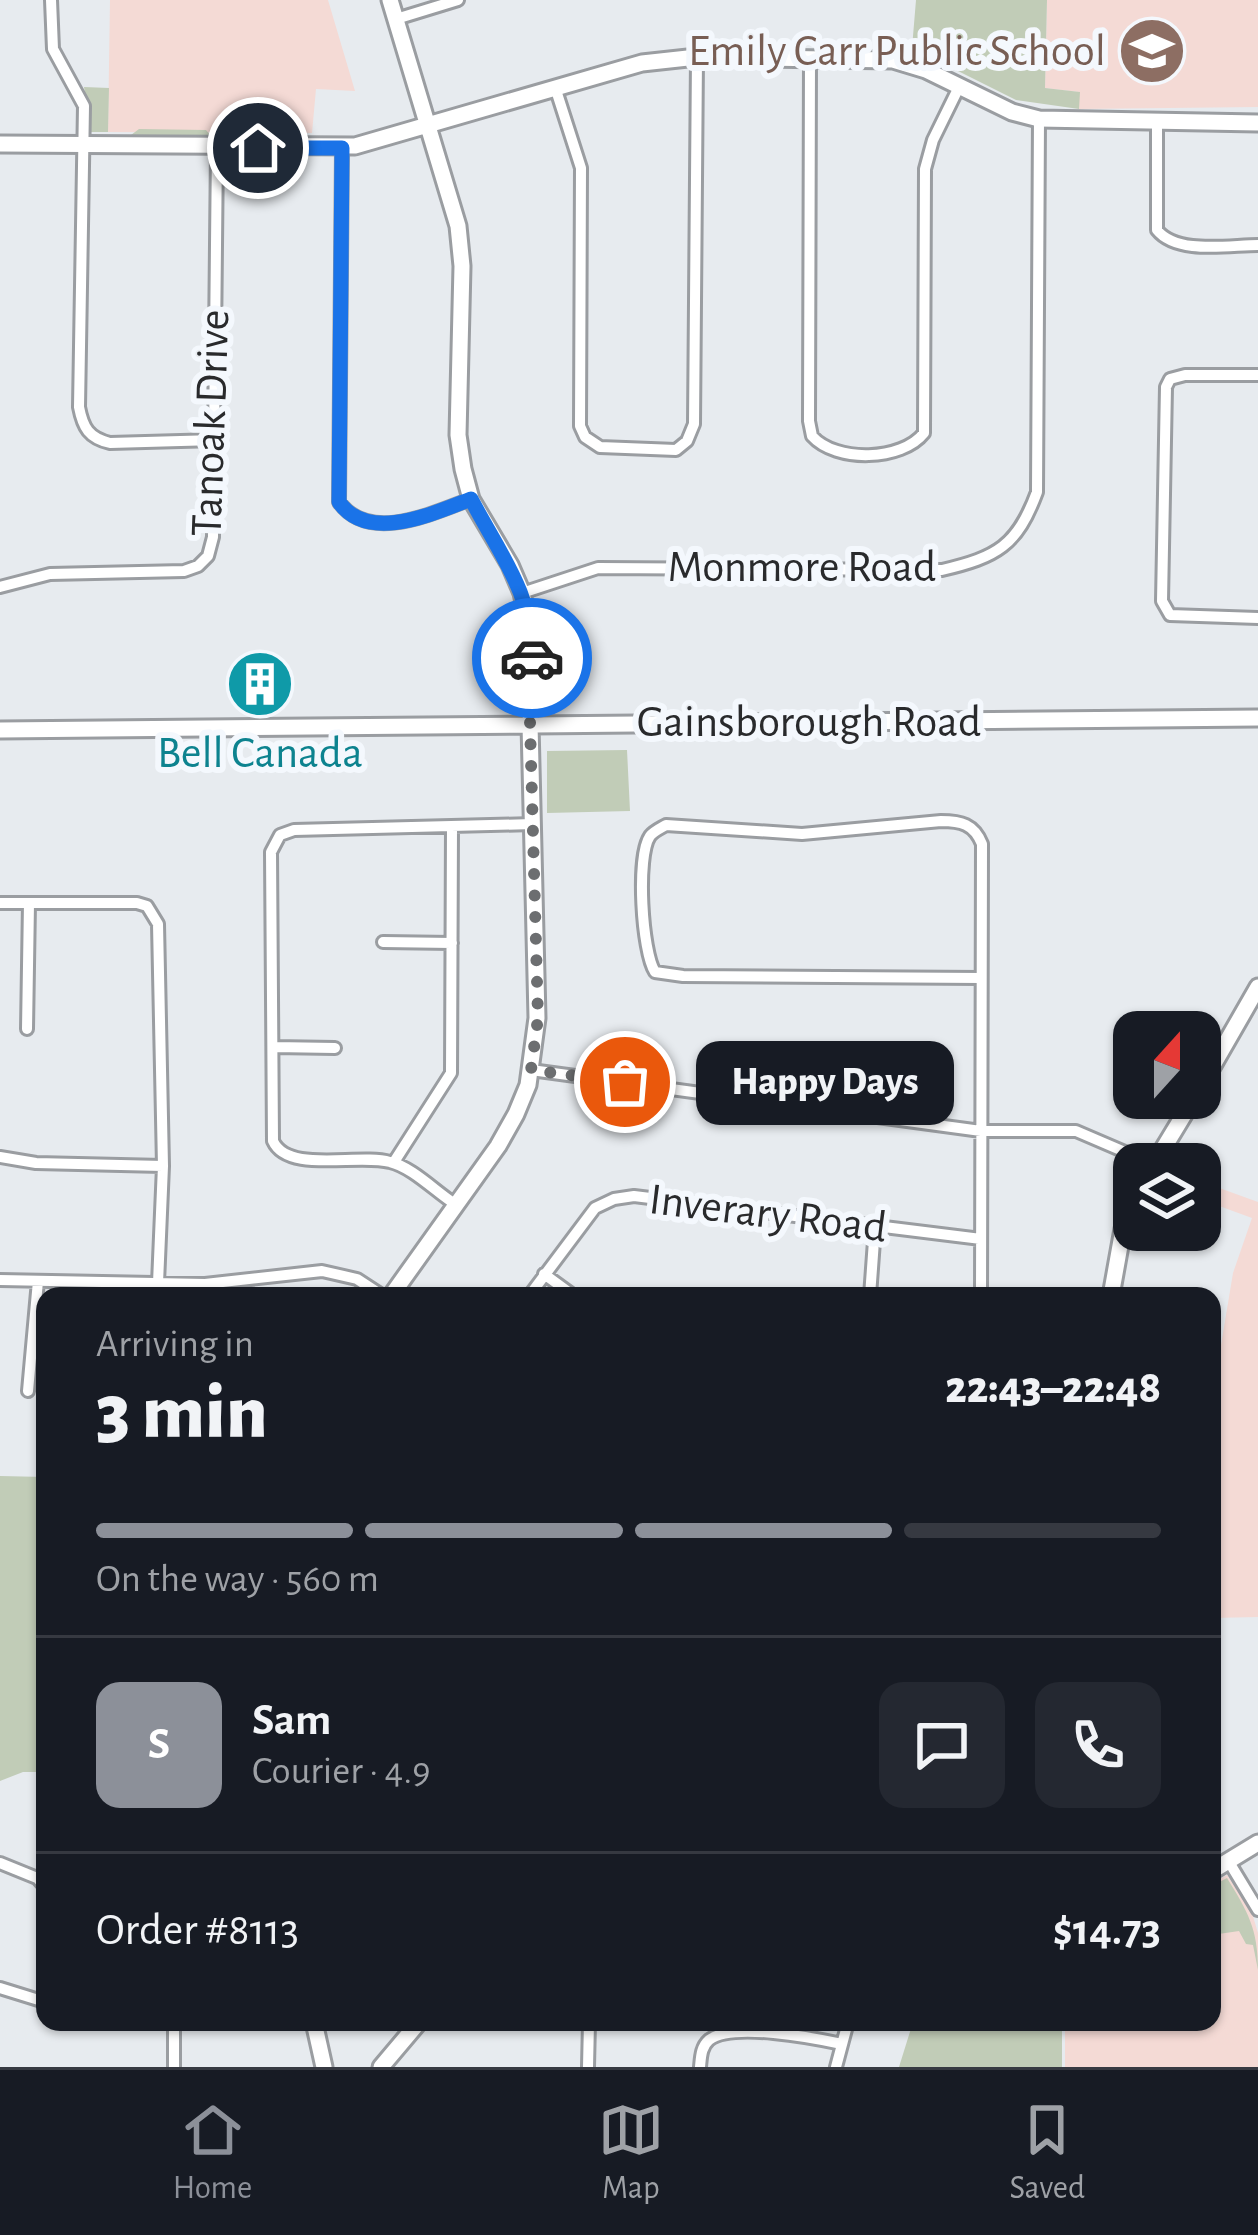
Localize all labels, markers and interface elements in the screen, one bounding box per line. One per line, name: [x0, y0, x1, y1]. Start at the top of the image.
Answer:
school or university icon: Emily Carr Public School: [1117, 16, 1187, 86]
place label: Emily Carr Public School: [688, 29, 1106, 74]
pin: [207, 97, 309, 199]
icon: home: [225, 115, 291, 181]
street label: Tanoak Drive: [185, 309, 237, 537]
street label: Monmore Road: [668, 545, 936, 590]
courier: [472, 598, 592, 718]
icon: car: [499, 625, 565, 691]
building icon: Bell Canada: [225, 649, 295, 719]
street label: Gainsborough Road: [637, 700, 981, 745]
place label: Bell Canada: [157, 731, 363, 776]
north arrow: [1113, 1011, 1221, 1119]
map controls: [1113, 1011, 1221, 1251]
pin: [574, 1031, 676, 1133]
callout: Happy Days: [697, 1040, 955, 1124]
icon: bag: [592, 1049, 658, 1115]
text: Happy Days: [731, 1063, 919, 1102]
button: layers: [1113, 1143, 1221, 1251]
street label: Inverary Road: [647, 1177, 889, 1251]
text: Arriving in: [96, 1325, 254, 1364]
text: 22:43–22:48: [945, 1366, 1161, 1411]
text: 3 min: [96, 1374, 268, 1452]
text: On the way · 560 m: [96, 1560, 379, 1599]
button: chat: [879, 1682, 1005, 1808]
button: phone: [1035, 1682, 1161, 1808]
text: Sam: [252, 1698, 331, 1743]
text: S: [148, 1722, 170, 1767]
text: Courier · 4.9: [252, 1752, 431, 1791]
text: Order #8113: [96, 1908, 299, 1953]
text: $14.73: [1053, 1908, 1161, 1953]
tab: Home: [173, 2097, 252, 2209]
tab: Map: [598, 2097, 664, 2209]
tab: Saved: [1010, 2097, 1085, 2209]

